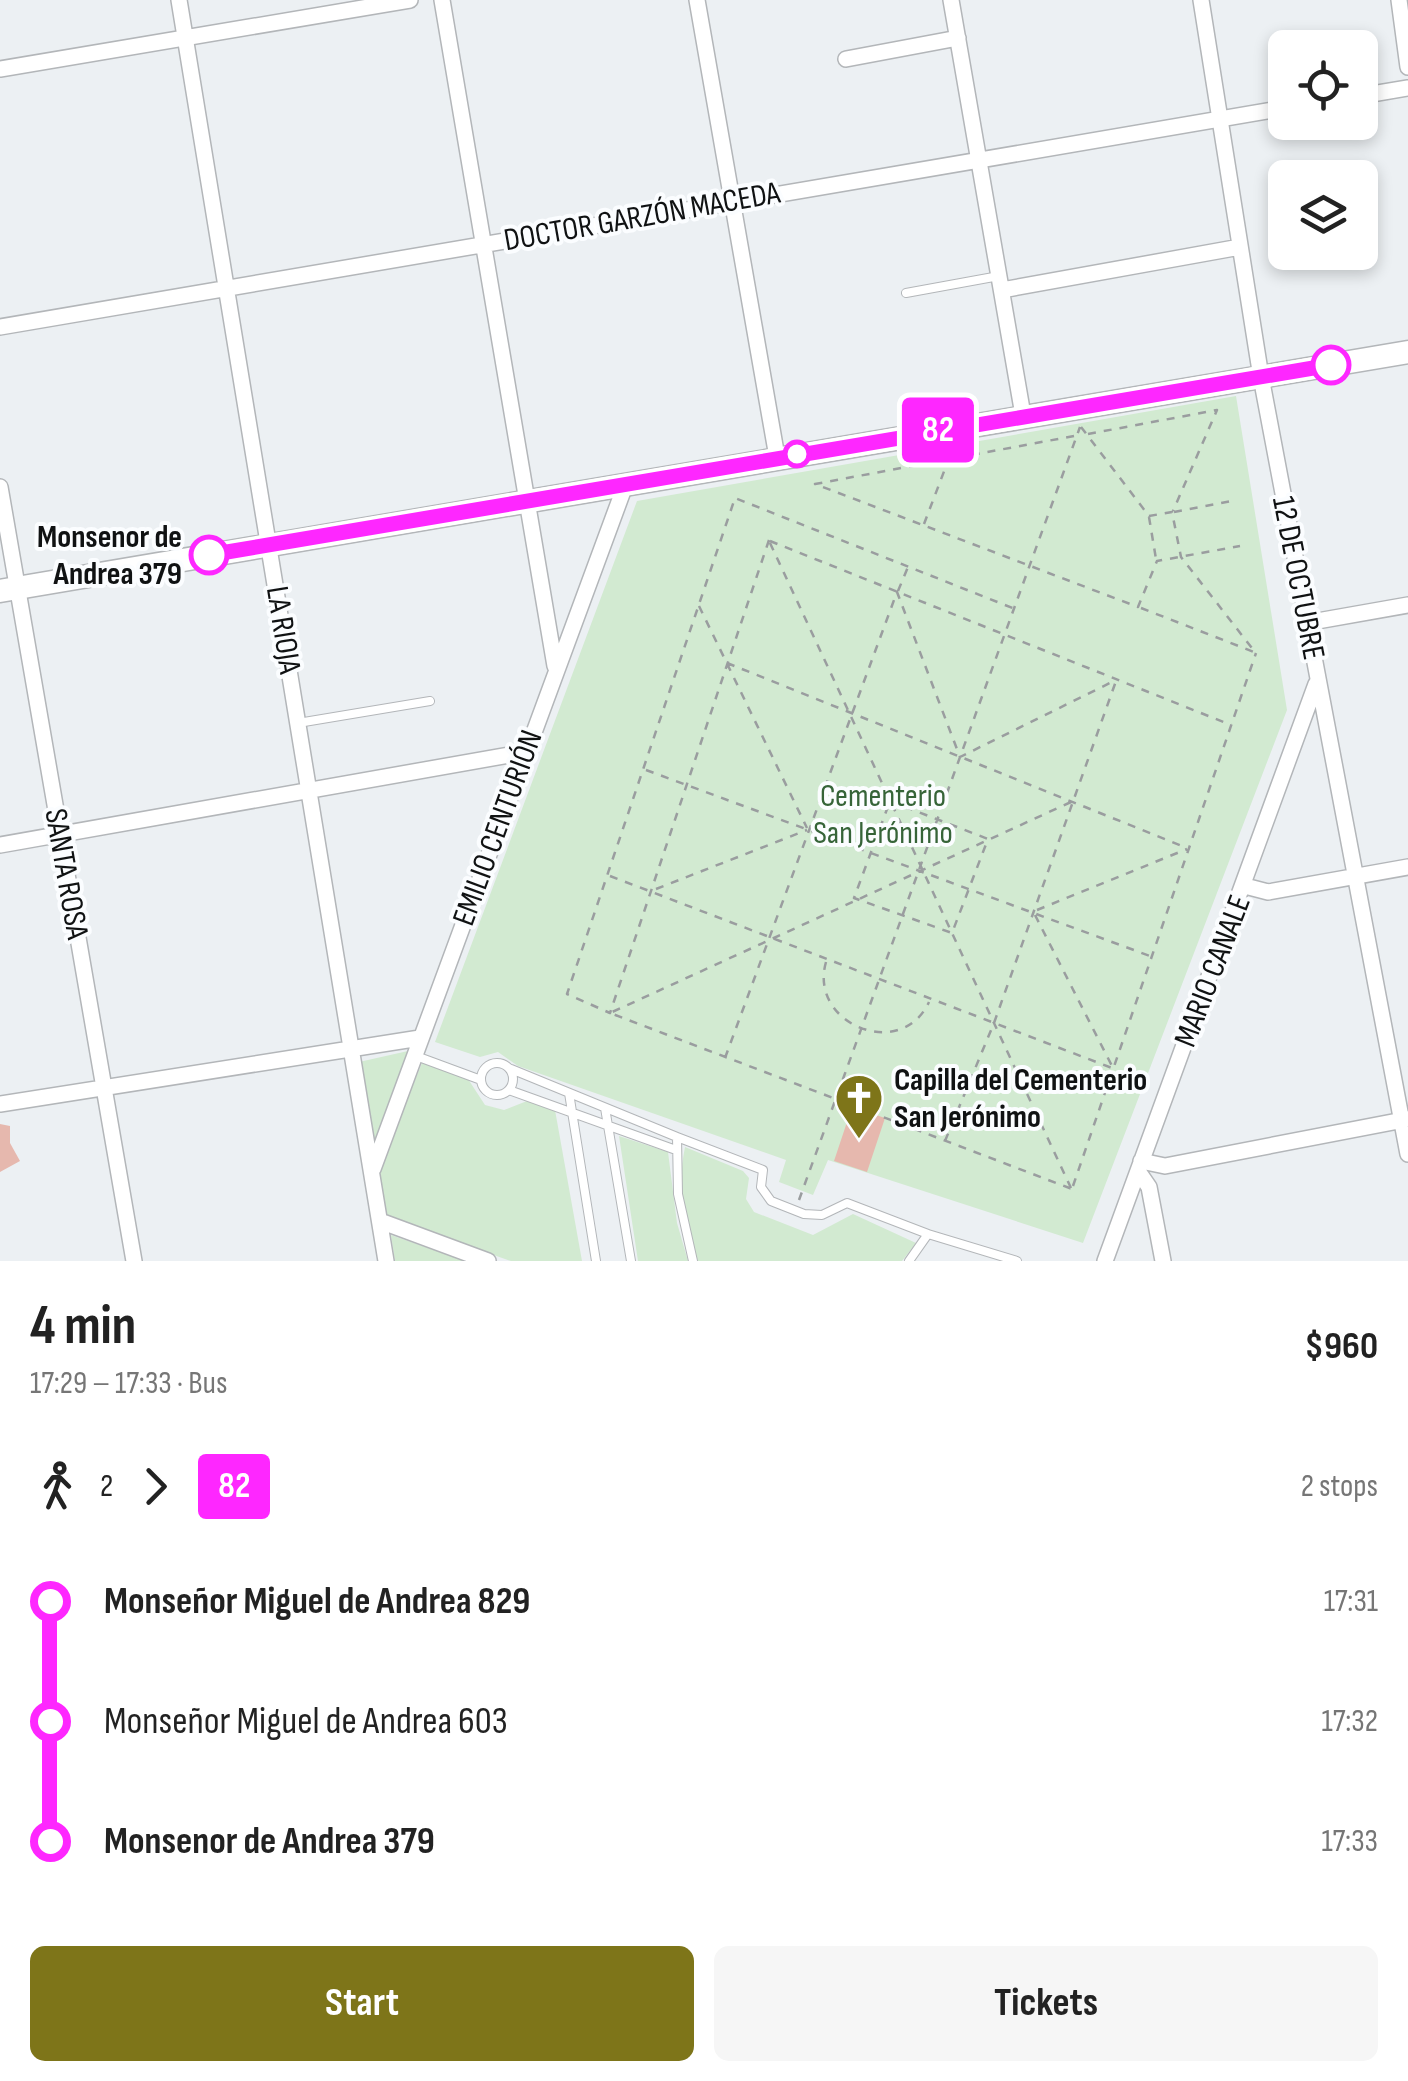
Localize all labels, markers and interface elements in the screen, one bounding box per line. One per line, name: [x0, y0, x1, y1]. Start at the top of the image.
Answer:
map controls: [1268, 30, 1378, 270]
button: locate: [1268, 30, 1378, 140]
button: layers: [1268, 160, 1378, 270]
street label: DOCTOR GARZÓN MACEDA: [501, 173, 783, 260]
unlabelled marker: [1312, 346, 1350, 384]
line badge: 82: [893, 398, 983, 462]
text: 82: [922, 409, 954, 452]
unlabelled marker: [784, 441, 810, 467]
street label: 12 DE OCTUBRE: [1263, 493, 1333, 663]
place label: Monsenor de Andrea 379: [37, 518, 182, 594]
marker: Monsenor de Andrea 379: [190, 536, 228, 574]
street label: LA RIOJA: [257, 583, 309, 677]
street label: EMILIO CENTURIÓN: [445, 725, 551, 931]
park label: Cementerio San Jerónimo: [813, 777, 953, 853]
street label: SANTA ROSA: [35, 806, 97, 943]
street label: MARIO CANALE: [1166, 890, 1260, 1052]
place label: Capilla del Cementerio San Jerónimo: [894, 1061, 1147, 1137]
church icon: Capilla del Cementerio San Jerónimo: [833, 1072, 885, 1140]
text: 4 min: [30, 1293, 136, 1360]
text: $960: [1305, 1324, 1378, 1369]
text: 17:29 – 17:33 · Bus: [30, 1364, 227, 1403]
icon: walk: [30, 1459, 85, 1514]
icon: forward: [128, 1459, 183, 1514]
text: 82: [218, 1465, 250, 1508]
text: 2: [100, 1467, 113, 1506]
text: 2 stops: [1301, 1467, 1378, 1506]
text: Monseñor Miguel de Andrea 829: [104, 1579, 530, 1624]
text: 17:31: [1324, 1582, 1378, 1621]
text: Monseñor Miguel de Andrea 603: [104, 1699, 508, 1744]
text: 17:32: [1322, 1702, 1378, 1741]
text: Monsenor de Andrea 379: [104, 1819, 435, 1864]
text: 17:33: [1321, 1822, 1378, 1861]
button: Start: [30, 1946, 694, 2061]
button: Tickets: [714, 1946, 1378, 2061]

